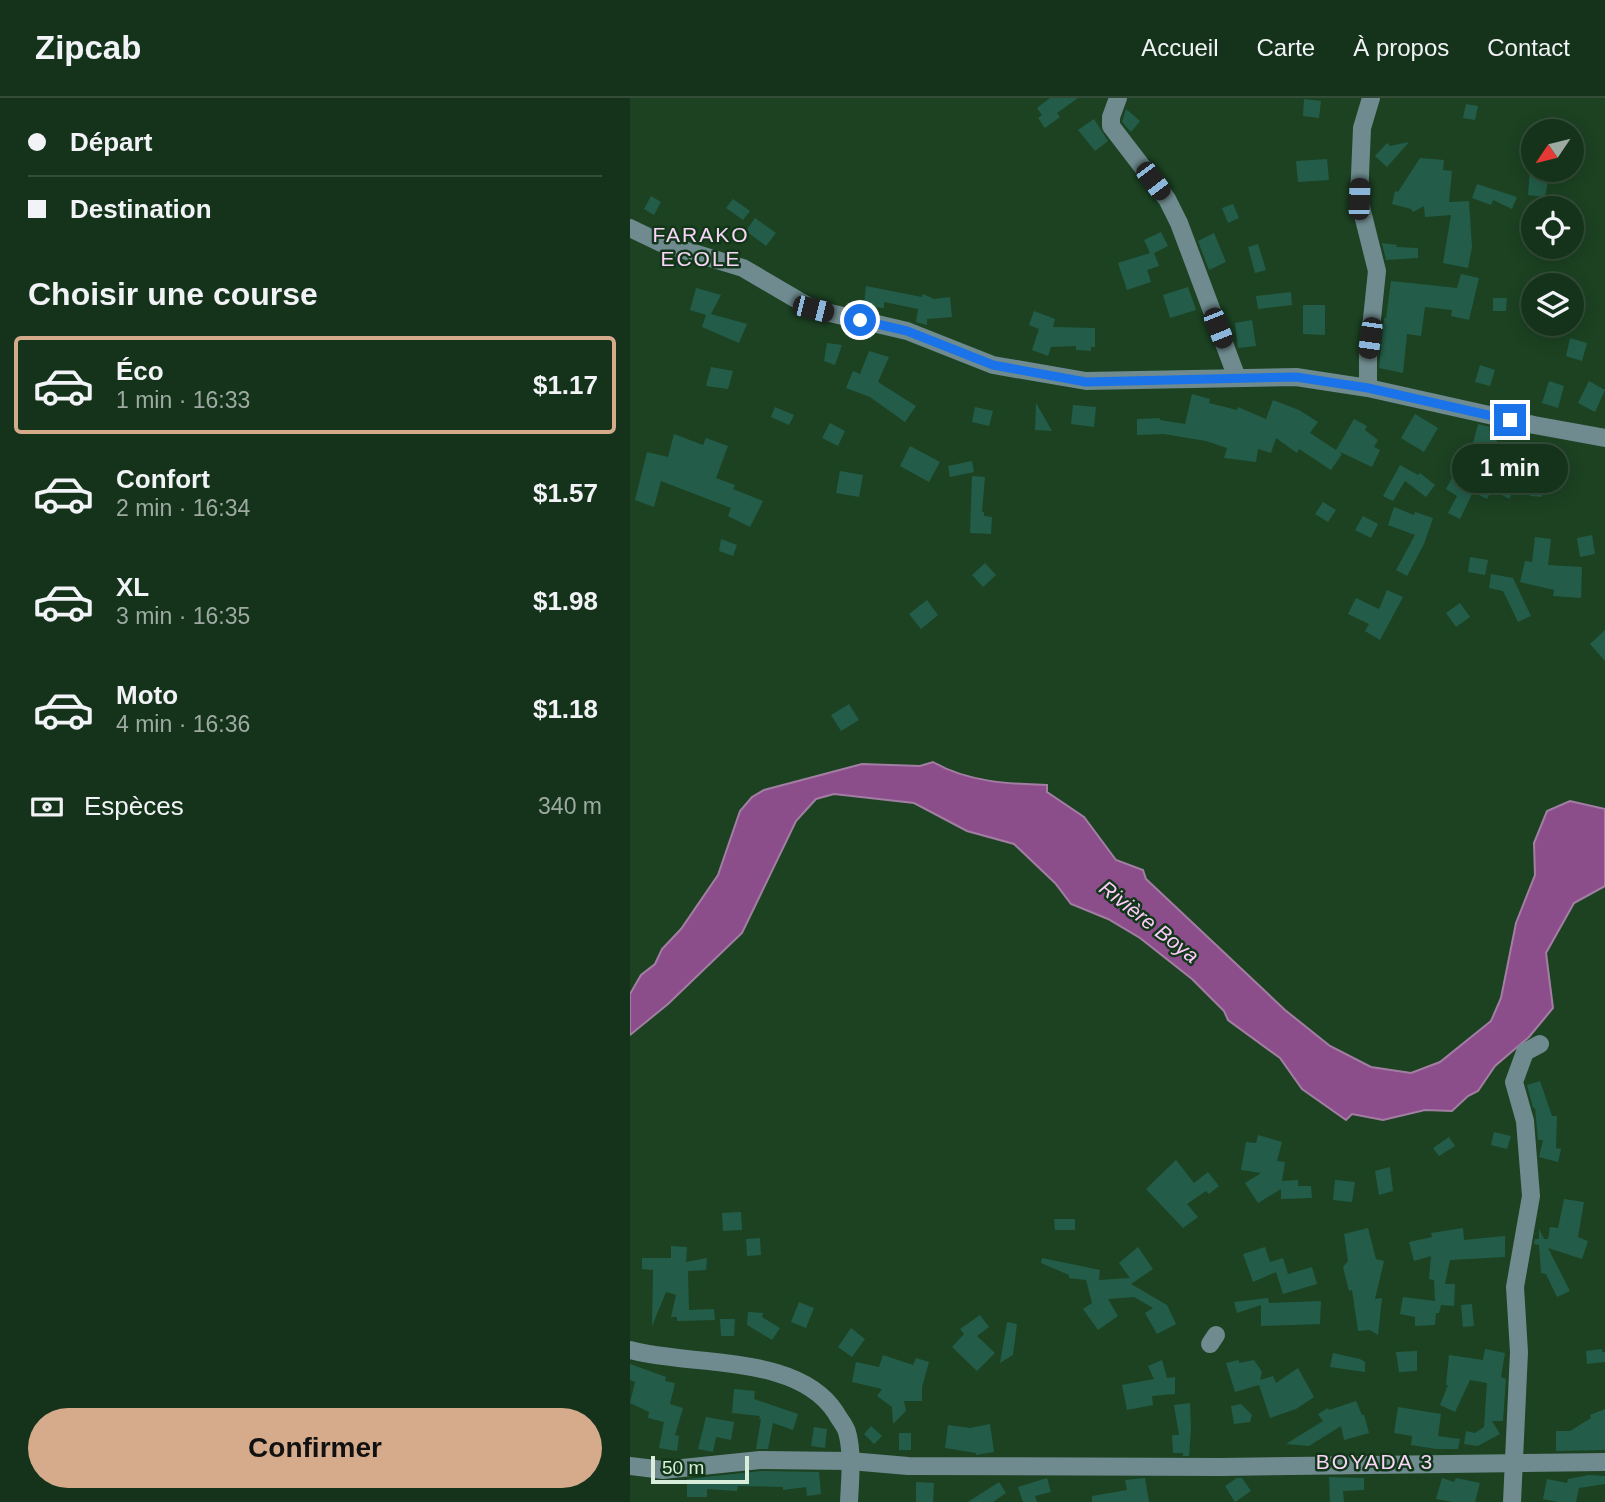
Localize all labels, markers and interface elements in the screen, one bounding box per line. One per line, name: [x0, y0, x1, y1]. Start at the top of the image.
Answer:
text: Zipcab: [35, 29, 141, 66]
text: Accueil: [1141, 34, 1219, 61]
text: Carte: [1257, 34, 1315, 61]
text: À propos: [1353, 34, 1449, 61]
text: Contact: [1487, 34, 1570, 61]
north arrow: [1521, 119, 1584, 182]
map controls: [1521, 119, 1584, 336]
text: Départ: [70, 127, 152, 157]
car: [1132, 158, 1175, 204]
car: [1348, 178, 1371, 220]
text: Destination: [70, 194, 212, 224]
button: locate: [1521, 196, 1584, 259]
district label: FARAKO ECOLE: [652, 223, 750, 270]
button: layers: [1521, 273, 1584, 336]
text: Choisir une course: [28, 276, 318, 312]
car: [791, 294, 836, 324]
route start: [844, 304, 876, 336]
car: [1201, 305, 1236, 351]
car: [1357, 316, 1384, 360]
icon: car: [32, 354, 95, 417]
text: Éco: [116, 356, 164, 386]
text: $1.17: [533, 370, 598, 400]
text: 1 min · 16:33: [116, 387, 250, 413]
route end: [1494, 404, 1526, 436]
callout: 1 min: [1452, 444, 1568, 494]
text: 1 min: [1480, 455, 1540, 481]
icon: car: [32, 462, 95, 525]
text: Confort: [116, 464, 210, 494]
text: $1.57: [533, 478, 598, 508]
text: 2 min · 16:34: [116, 495, 250, 521]
icon: car: [32, 570, 95, 633]
text: XL: [116, 572, 149, 602]
text: $1.98: [533, 586, 598, 616]
text: 3 min · 16:35: [116, 603, 250, 629]
icon: car: [32, 678, 95, 741]
text: Moto: [116, 680, 178, 710]
text: $1.18: [533, 694, 598, 724]
text: 4 min · 16:36: [116, 711, 250, 737]
icon: cash: [28, 788, 66, 826]
text: Espèces: [84, 791, 184, 821]
text: 340 m: [538, 793, 602, 819]
water label: Rivière Boya: [1095, 876, 1203, 967]
button: Confirmer: [28, 1408, 602, 1488]
district label: BOYADA 3: [1316, 1450, 1434, 1473]
scale bar: [651, 1453, 749, 1485]
text: 50 m: [662, 1457, 704, 1478]

